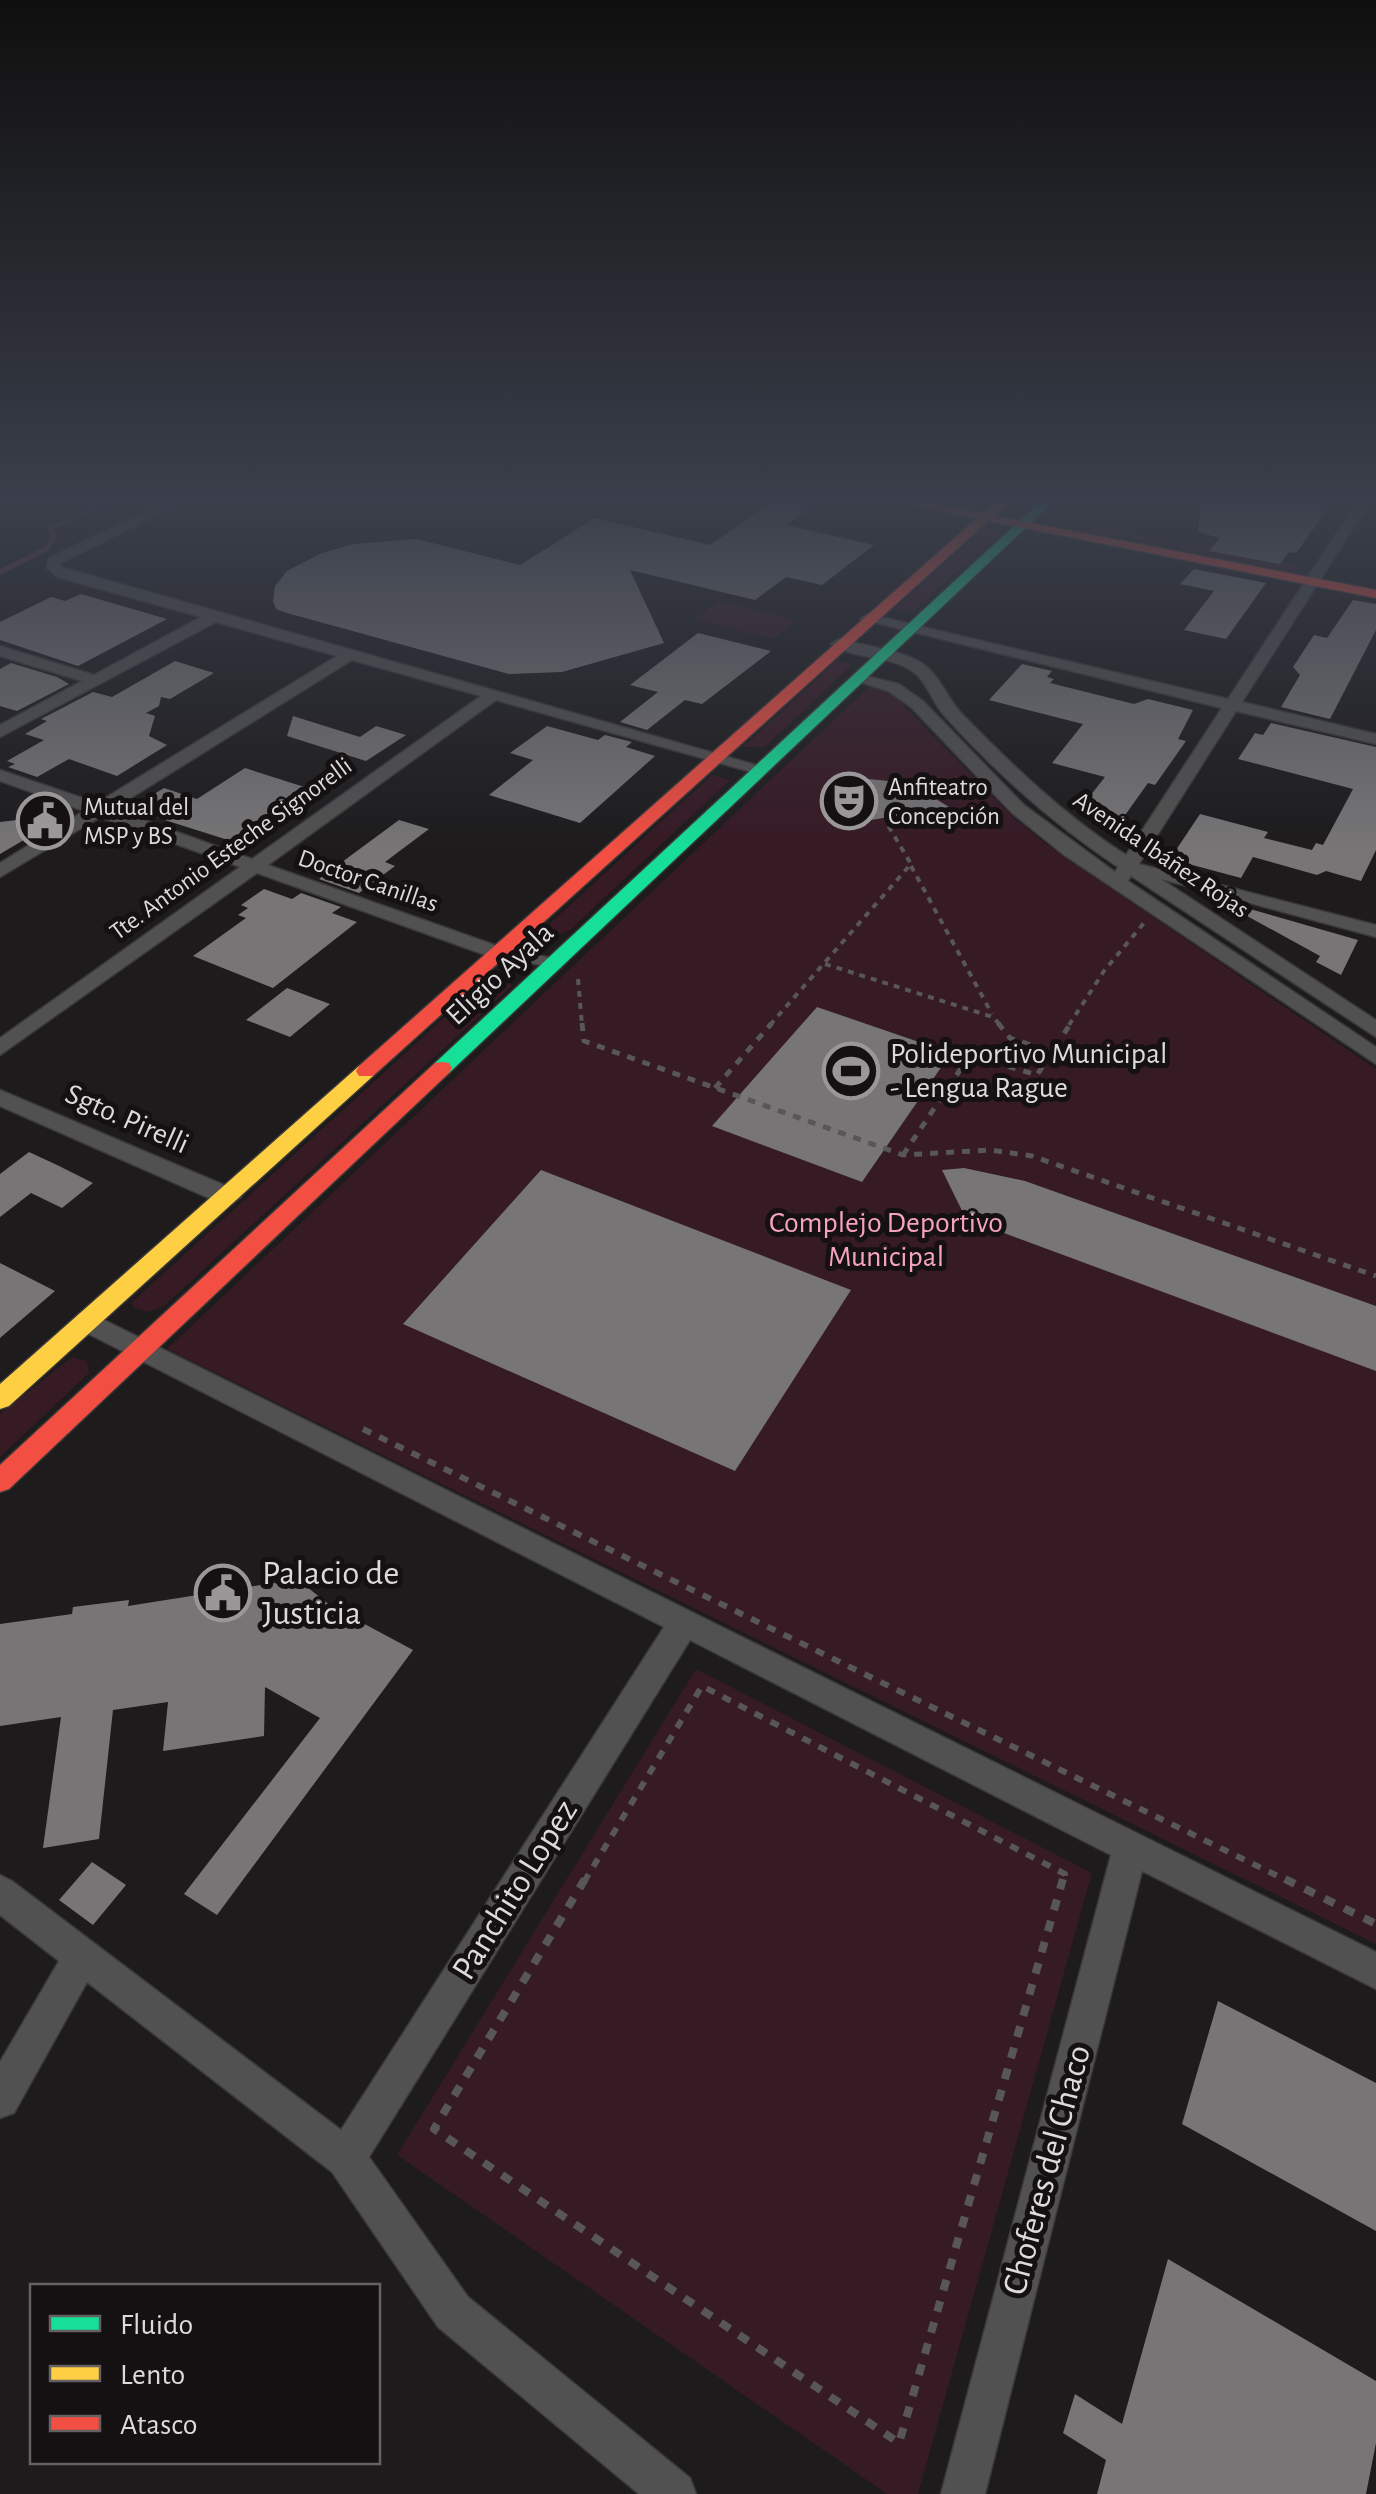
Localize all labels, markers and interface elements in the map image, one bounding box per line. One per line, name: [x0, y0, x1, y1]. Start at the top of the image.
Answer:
street label: Tte. Antonio Esteche Signorelli: [105, 753, 357, 945]
theatre icon: Anfiteatro Concepción: [819, 771, 879, 831]
place label: Anfiteatro Concepción: [888, 775, 1000, 829]
street label: Avenida Ibáñez Rojas: [1069, 787, 1253, 923]
public building icon: Mutual del MSP y BS: [15, 791, 75, 851]
place label: Mutual del MSP y BS: [84, 795, 189, 849]
street label: Doctor Canillas: [295, 845, 441, 917]
street label: Eligio Ayala: [440, 917, 560, 1031]
place label: Polideportivo Municipal - Lengua Rague: [890, 1039, 1167, 1103]
sports icon: Polideportivo Municipal - Lengua Rague: [821, 1041, 881, 1101]
street label: Sgto. Pirelli: [61, 1079, 193, 1159]
park label: Complejo Deportivo Municipal: [769, 1208, 1003, 1272]
place label: Palacio de Justicia: [262, 1556, 399, 1631]
public building icon: Palacio de Justicia: [193, 1563, 253, 1623]
street label: Panchito Lopez: [446, 1794, 584, 1986]
street label: Choferes del Chaco: [997, 2041, 1097, 2299]
legend: [30, 2284, 380, 2464]
text: Fluido: [120, 2310, 193, 2340]
text: Lento: [120, 2360, 185, 2390]
text: Atasco: [120, 2410, 198, 2440]

